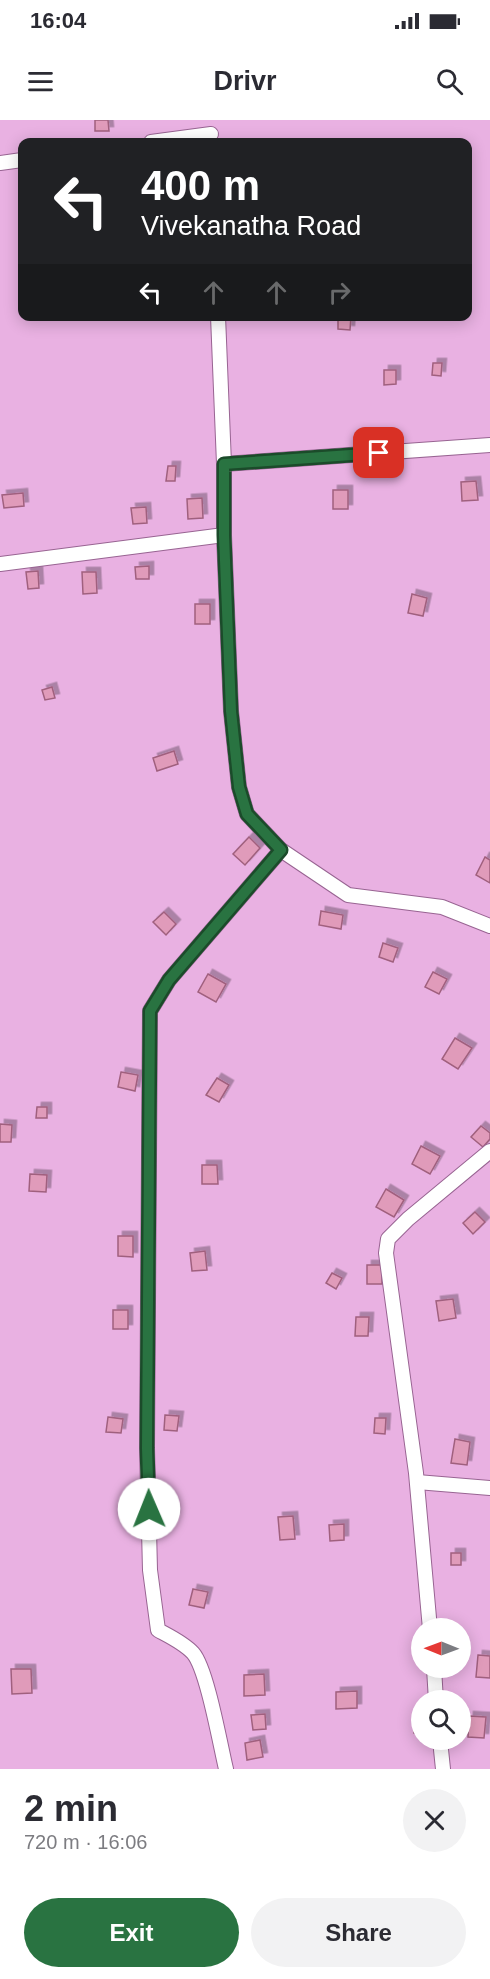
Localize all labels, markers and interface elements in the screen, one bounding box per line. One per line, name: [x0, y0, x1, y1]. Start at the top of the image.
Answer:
text: 16:04: [30, 8, 86, 33]
icon: menu: [24, 65, 57, 98]
icon: search: [433, 65, 466, 98]
text: Drivr: [213, 66, 277, 96]
icon: left: [42, 162, 120, 240]
text: 400 m: [141, 162, 260, 209]
text: Vivekanatha Road: [141, 211, 361, 241]
icon: left: [134, 276, 167, 309]
icon: ahead: [197, 276, 230, 309]
icon: ahead: [260, 276, 293, 309]
icon: right: [323, 276, 356, 309]
pin: [353, 427, 404, 478]
icon: arrive: [362, 436, 395, 469]
position arrow: [117, 1477, 181, 1541]
north arrow: [411, 1618, 471, 1678]
map controls: [411, 1618, 471, 1750]
button: search: [411, 1690, 471, 1750]
text: 2 min: [24, 1788, 118, 1829]
button: close: [403, 1789, 466, 1852]
text: 720 m · 16:06: [24, 1831, 147, 1853]
button: Exit: [24, 1898, 239, 1967]
button: Share: [251, 1898, 466, 1967]

